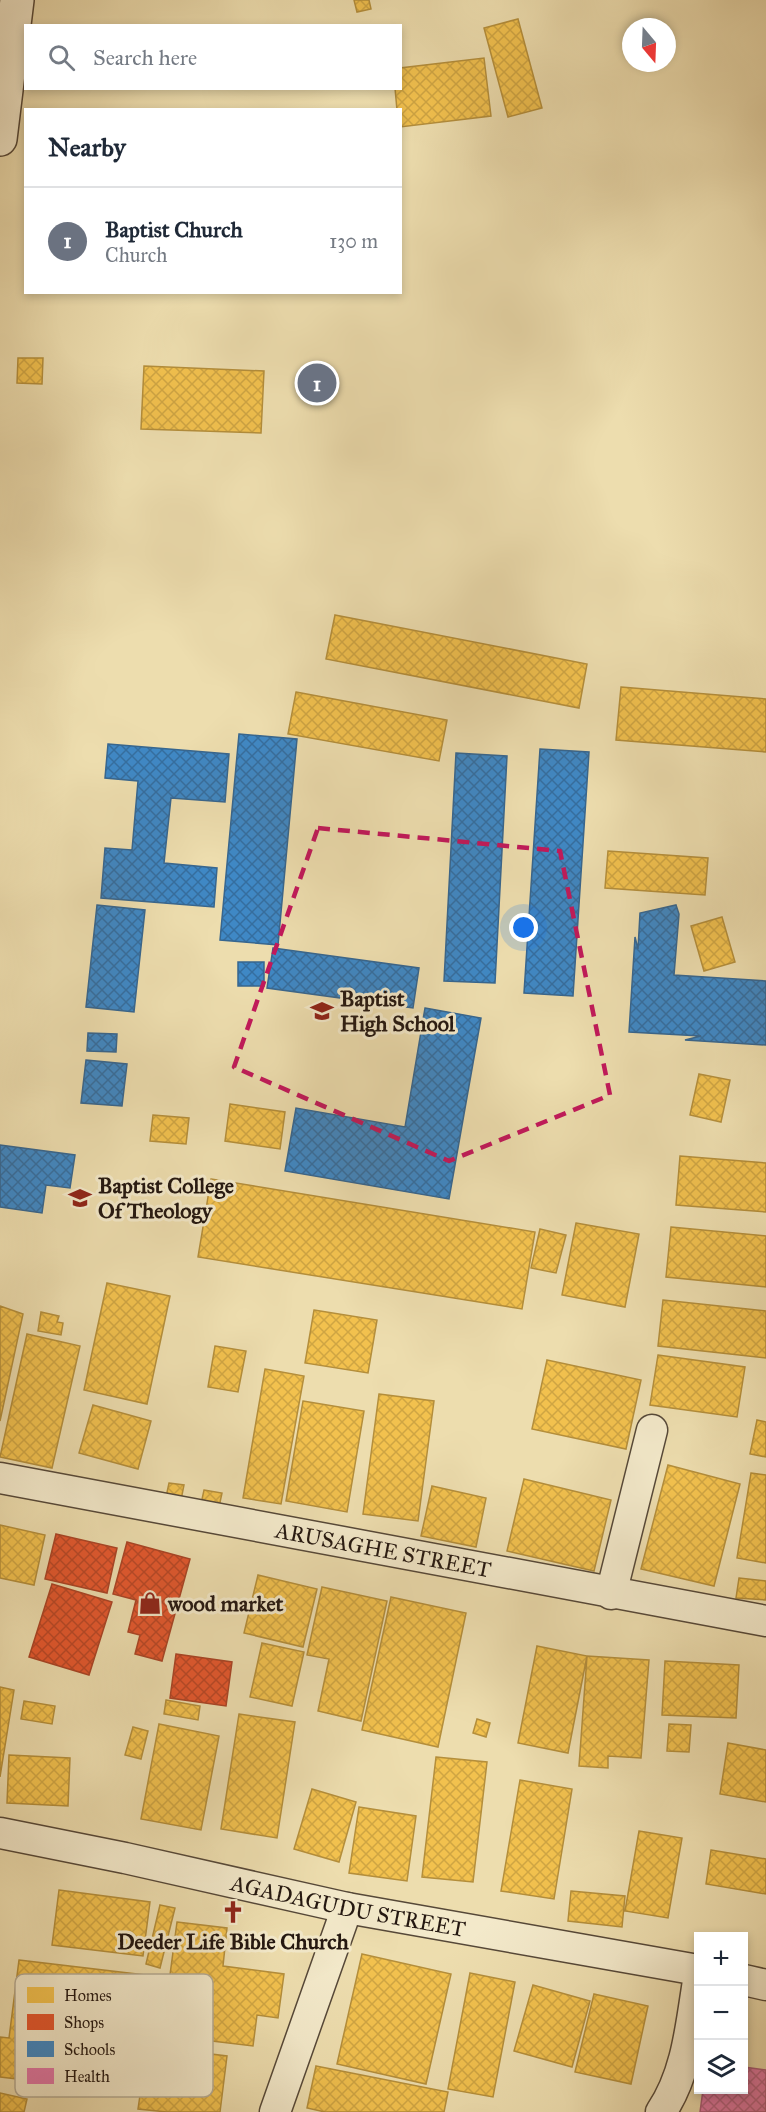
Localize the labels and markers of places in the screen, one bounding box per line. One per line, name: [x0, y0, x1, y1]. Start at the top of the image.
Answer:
pin: 1: [298, 360, 336, 406]
place label: Baptist High School: [340, 985, 456, 1037]
school or university icon: Baptist High School: [309, 998, 335, 1024]
place label: Baptist College Of Theology: [98, 1172, 234, 1224]
school or university icon: Baptist College Of Theology: [67, 1185, 93, 1211]
shop icon: wood market: [137, 1590, 163, 1616]
place label: wood market: [167, 1590, 284, 1617]
church icon: Deeder Life Bible Church: [220, 1899, 246, 1925]
place label: Deeder Life Bible Church: [117, 1928, 350, 1955]

